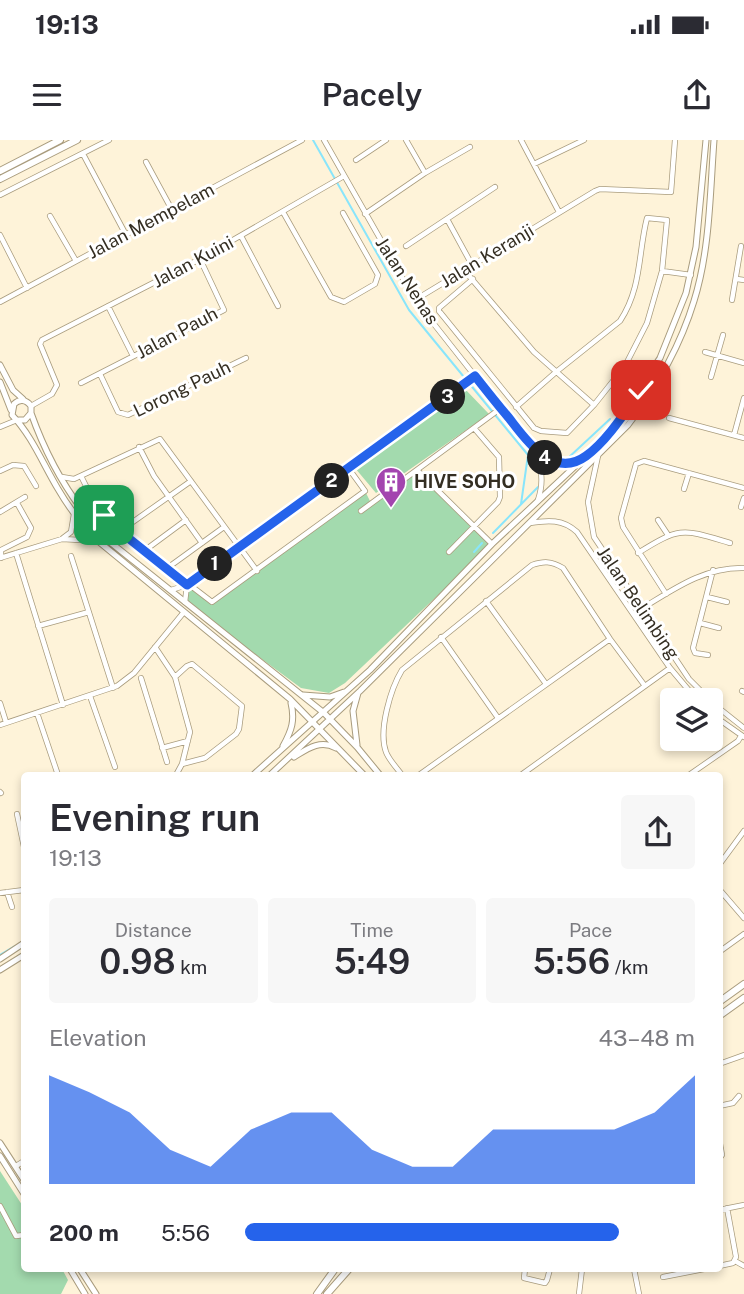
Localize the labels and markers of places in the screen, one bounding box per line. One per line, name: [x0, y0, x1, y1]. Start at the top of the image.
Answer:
pin: [611, 360, 671, 420]
pin: 3: [430, 380, 466, 414]
pin: 4: [528, 440, 562, 476]
pin: 2: [314, 464, 350, 498]
building icon: HIVE SOHO: [374, 465, 408, 509]
place label: HIVE SOHO: [414, 471, 515, 492]
pin: [74, 485, 134, 545]
pin: 1: [198, 546, 232, 582]

